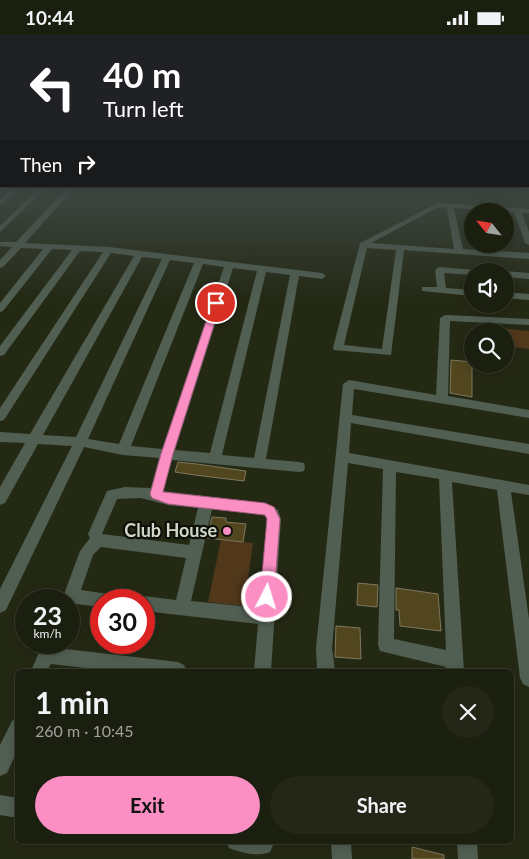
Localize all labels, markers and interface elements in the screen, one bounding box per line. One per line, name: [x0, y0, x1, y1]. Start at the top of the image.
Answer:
text: 10:44: [25, 6, 74, 29]
text: 40 m: [103, 53, 181, 95]
icon: left: [20, 55, 85, 120]
text: Turn left: [103, 95, 184, 122]
icon: right: [72, 150, 100, 178]
text: Then: [20, 153, 62, 176]
north arrow: [464, 203, 514, 253]
map controls: [464, 203, 514, 373]
button: sound: [464, 263, 514, 313]
pin: [195, 282, 237, 324]
icon: arrive: [202, 289, 230, 317]
button: search: [464, 323, 514, 373]
place label: Club House: [124, 519, 217, 541]
marker: Club House: [221, 525, 233, 537]
position arrow: [240, 570, 292, 622]
speed limit sign: 30: [90, 589, 155, 654]
text: 23: [33, 600, 62, 630]
text: km/h: [33, 626, 62, 641]
text: 1 min: [35, 684, 109, 720]
button: close: [442, 686, 494, 738]
text: 260 m · 10:45: [35, 721, 134, 740]
button: Exit: [35, 776, 260, 834]
button: Share: [270, 776, 494, 834]

